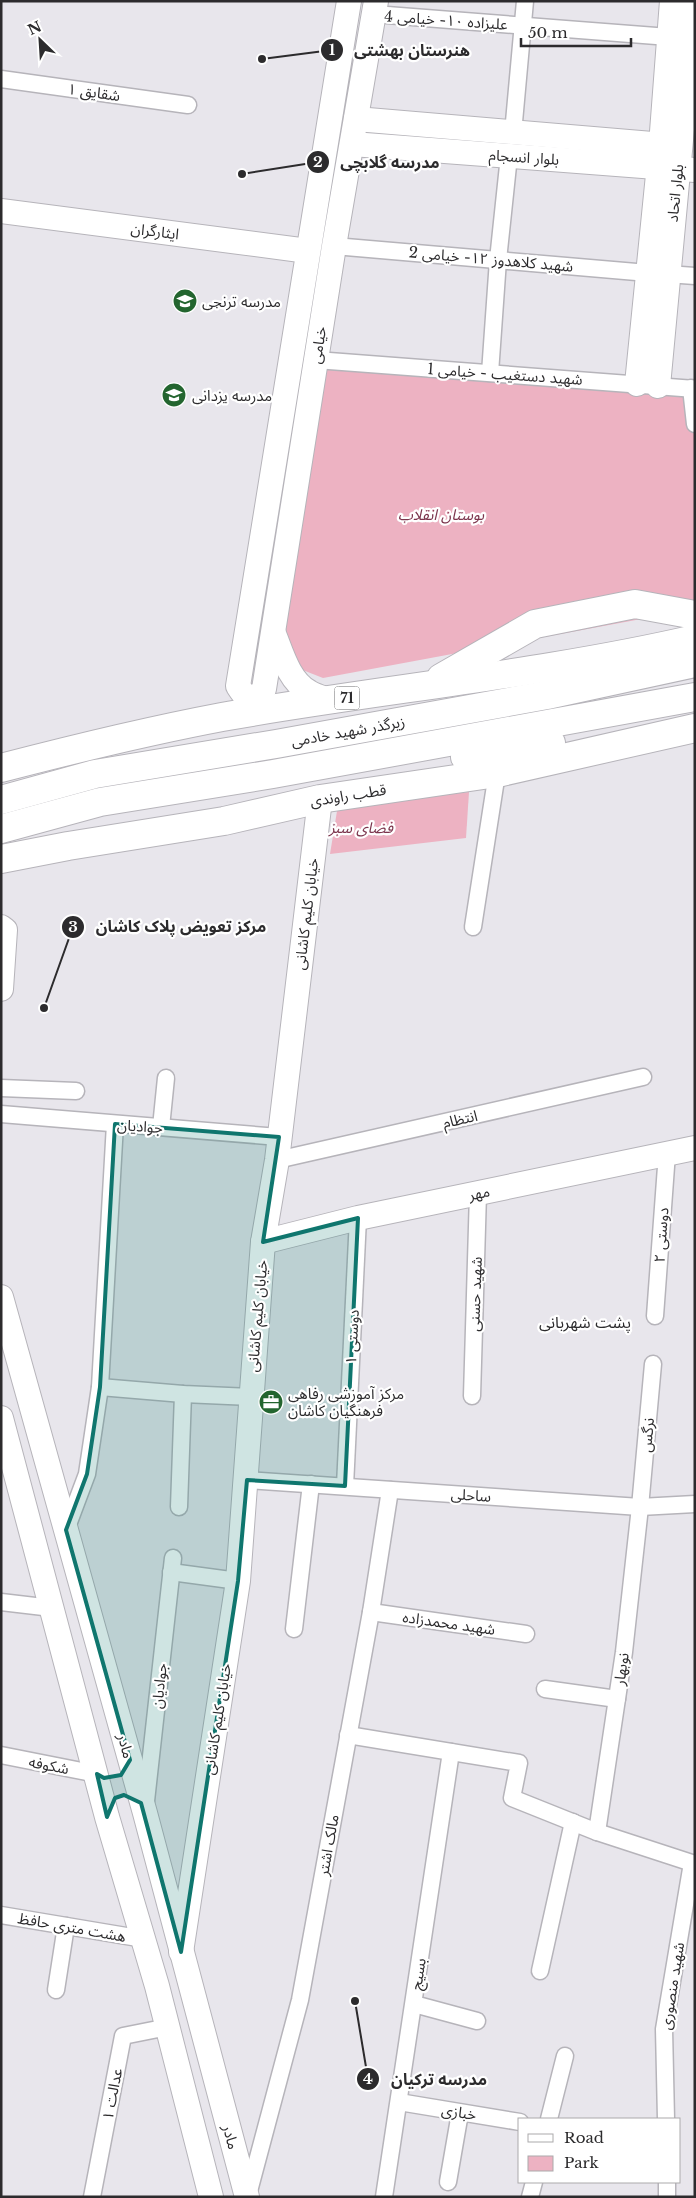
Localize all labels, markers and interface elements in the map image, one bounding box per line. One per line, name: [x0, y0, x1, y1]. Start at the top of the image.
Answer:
street label: علیزاده ۱۰- خیامی 4: [384, 6, 509, 34]
north arrow: [15, 15, 65, 65]
scale bar: [521, 15, 631, 47]
text: N: [25, 17, 44, 39]
text: 50 m: [528, 23, 568, 42]
callout: هنرستان بهشتی: [319, 35, 480, 66]
text: 1: [329, 40, 336, 59]
text: هنرستان بهشتی: [354, 40, 470, 60]
street label: شقایق ۱: [66, 79, 122, 106]
street label: بلوار انسجام: [488, 145, 560, 171]
callout: مدرسه گلابچی: [306, 147, 450, 178]
text: 2: [313, 152, 323, 171]
text: مدرسه گلابچی: [340, 152, 440, 173]
street label: بلوار اتحاد: [663, 163, 687, 223]
street label: ایثارگران: [130, 219, 180, 243]
street label: شهید کلاهدوز ۱۲- خیامی 2: [408, 242, 574, 276]
school or university icon: مدرسه ترنجی: [172, 288, 198, 314]
place label: مدرسه ترنجی: [202, 292, 281, 311]
street label: خیامی: [306, 325, 330, 365]
street label: شهید دستغیب - خیامی 1: [427, 359, 584, 389]
school or university icon: مدرسه یزدانی: [161, 382, 187, 408]
place label: مدرسه یزدانی: [192, 386, 272, 405]
park label: بوستان انقلاب: [398, 505, 485, 524]
road number: 71: [334, 686, 360, 710]
street label: زیرگذر شهید خادمی: [290, 712, 406, 750]
street label: قطب راوندی: [309, 780, 388, 810]
park label: فضای سبز: [328, 818, 394, 837]
street label: خیابان کلیم کاشانی: [290, 857, 324, 971]
callout: مرکز تعویض پلاک کاشان: [61, 911, 276, 942]
text: مرکز تعویض پلاک کاشان: [96, 916, 266, 937]
text: 3: [68, 917, 78, 936]
street label: انتظام: [441, 1106, 480, 1134]
street label: جوادیان: [117, 1115, 164, 1137]
street label: مهر: [466, 1181, 491, 1205]
street label: دوستی ۲: [650, 1207, 672, 1263]
street label: شهید حسنی: [464, 1256, 486, 1332]
street label: خیابان کلیم کاشانی: [243, 1259, 273, 1373]
street label: دوستی ۱: [341, 1309, 363, 1365]
district label: پشت شهربانی: [539, 1312, 631, 1333]
place label: مرکز آموزشی رفاهی فرهنگیان کاشان: [288, 1384, 404, 1420]
office icon: مرکز آموزشی رفاهی فرهنگیان کاشان: [258, 1389, 284, 1415]
street label: نرگس: [636, 1417, 658, 1453]
street label: ساحلی: [450, 1484, 492, 1506]
street label: شهید محمدزاده: [401, 1607, 497, 1639]
street label: نوبهار: [609, 1652, 633, 1687]
street label: جوادیان: [147, 1662, 171, 1710]
street label: خیابان کلیم کاشانی: [199, 1662, 237, 1776]
street label: مادر: [113, 1731, 138, 1760]
street label: شکوفه: [27, 1752, 71, 1778]
street label: مالک اشتر: [313, 1813, 343, 1878]
street label: هشت متری حافظ: [16, 1908, 128, 1946]
street label: شهید منصوری: [656, 1941, 688, 2031]
street label: بسیج: [406, 1957, 433, 1992]
callout: مدرسه ترکیان: [356, 2063, 497, 2094]
street label: عدالت ۱: [98, 2066, 126, 2121]
text: 4: [363, 2069, 373, 2088]
text: مدرسه ترکیان: [391, 2069, 487, 2089]
street label: خبازی: [440, 2100, 478, 2124]
legend: [518, 2118, 681, 2183]
street label: مادر: [218, 2122, 243, 2151]
text: Road: [564, 2128, 604, 2147]
text: Park: [564, 2153, 600, 2172]

